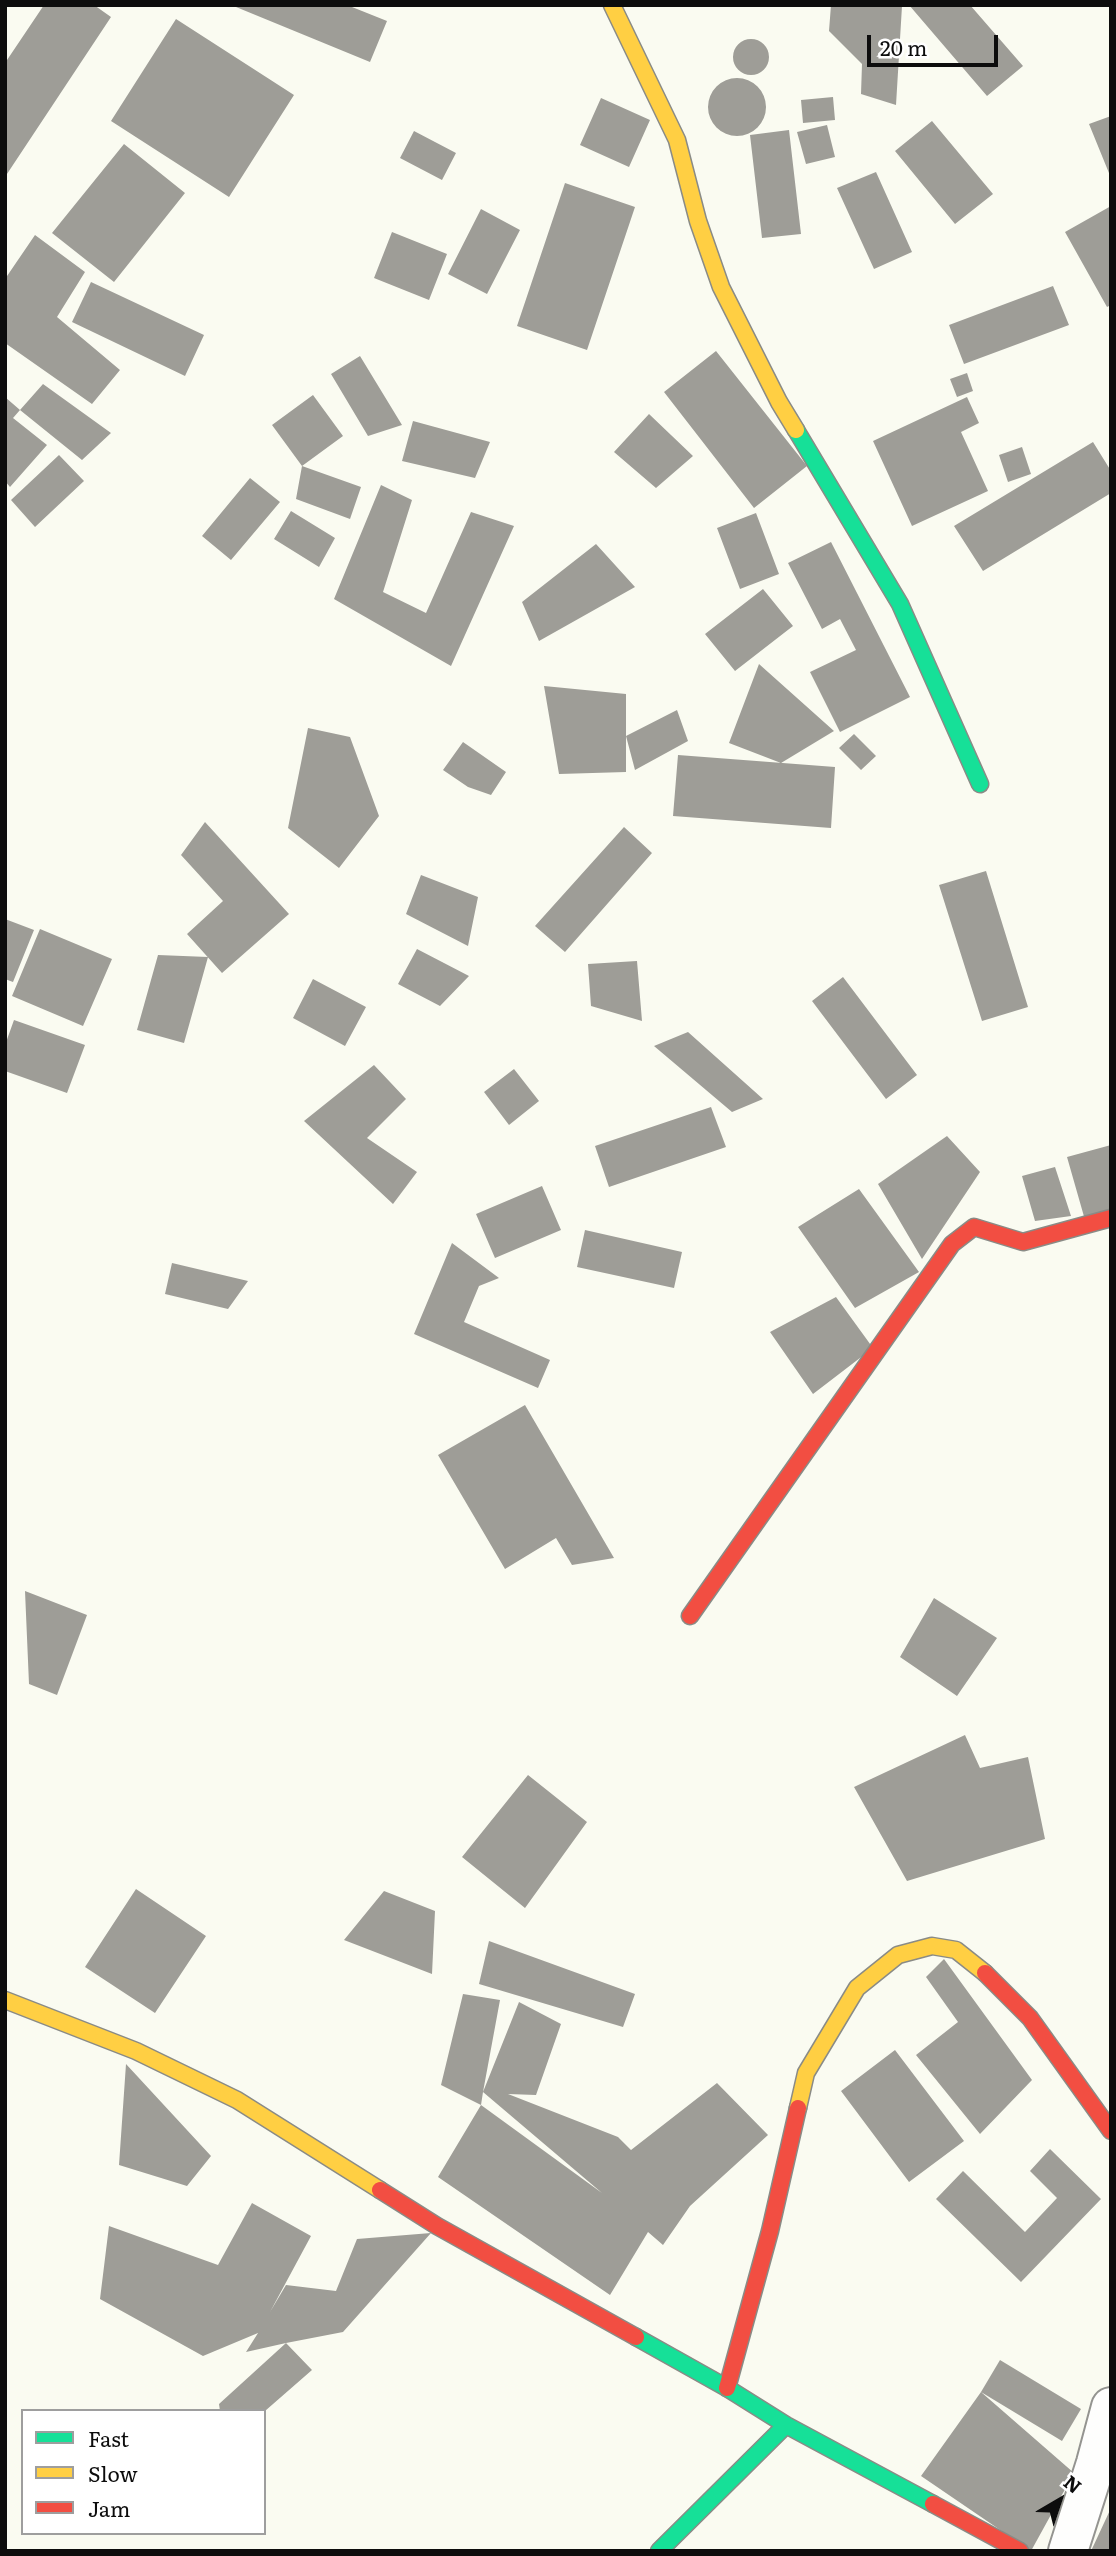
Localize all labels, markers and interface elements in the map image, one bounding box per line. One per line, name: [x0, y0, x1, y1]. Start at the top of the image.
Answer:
scale bar: [871, 21, 1002, 65]
text: 20 m: [880, 31, 927, 62]
legend: [21, 2409, 266, 2535]
text: Fast: [88, 2422, 129, 2453]
text: Slow: [88, 2457, 138, 2488]
north arrow: [1025, 2465, 1095, 2535]
text: N: [1058, 2468, 1088, 2500]
text: Jam: [88, 2492, 130, 2523]

